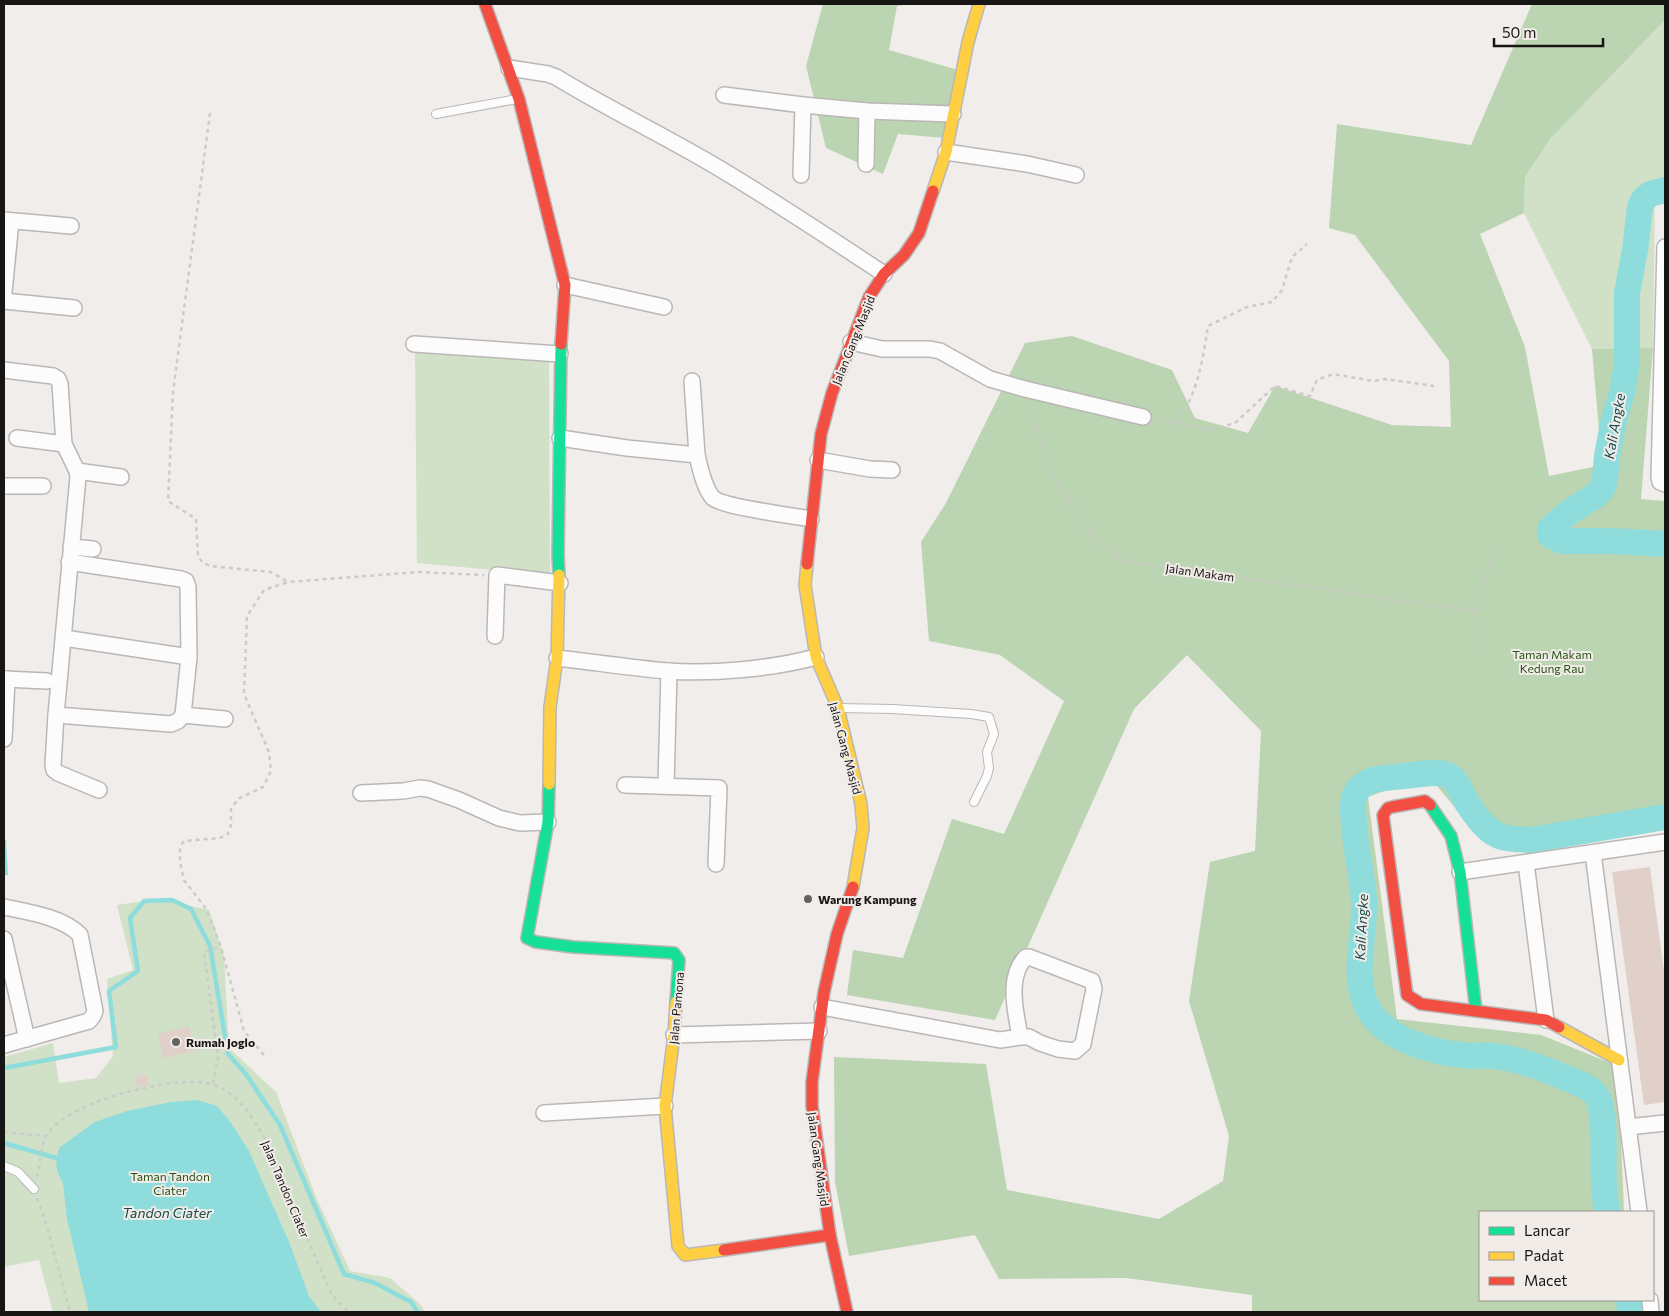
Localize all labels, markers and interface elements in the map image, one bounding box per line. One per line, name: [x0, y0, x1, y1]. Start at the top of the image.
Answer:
scale bar: [1494, 15, 1603, 47]
text: 50 m: [1502, 23, 1536, 41]
street label: Jalan Gang Masjid: [829, 293, 878, 387]
water label: Kali Angke: [1600, 391, 1628, 460]
street label: Jalan Makam: [1165, 560, 1235, 585]
park label: Taman Makam Kedung Rau: [1512, 647, 1592, 675]
street label: Jalan Gang Masjid: [826, 700, 865, 796]
place label: Warung Kampung: [818, 892, 917, 906]
marker: Warung Kampung: [802, 893, 814, 905]
water label: Kali Angke: [1351, 893, 1371, 961]
street label: Jalan Pamona: [666, 971, 687, 1045]
place label: Rumah Joglo: [186, 1035, 255, 1050]
marker: Rumah Joglo: [170, 1036, 182, 1048]
street label: Jalan Gang Masjid: [804, 1111, 833, 1207]
street label: Jalan Tandon Ciater: [258, 1138, 313, 1241]
park label: Taman Tandon Ciater: [130, 1169, 210, 1197]
water label: Tandon Ciater: [122, 1204, 212, 1221]
legend: [1479, 1211, 1654, 1301]
text: Lancar: [1524, 1221, 1570, 1239]
text: Padat: [1524, 1246, 1564, 1264]
text: Macet: [1524, 1271, 1567, 1289]

